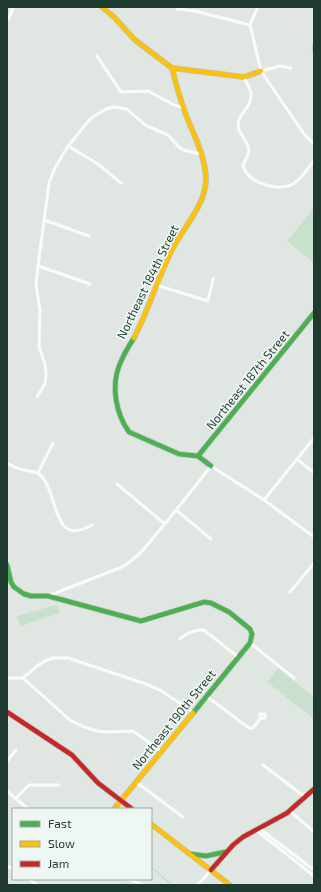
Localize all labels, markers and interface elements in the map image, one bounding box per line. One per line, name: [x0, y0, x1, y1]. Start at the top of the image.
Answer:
street label: Northeast 184th Street: [113, 222, 181, 341]
street label: Northeast 187th Street: [203, 327, 292, 432]
street label: Northeast 190th Street: [129, 666, 218, 772]
legend: [12, 808, 152, 880]
text: Fast: [48, 816, 72, 830]
text: Slow: [48, 836, 75, 850]
text: Jam: [48, 856, 69, 870]

